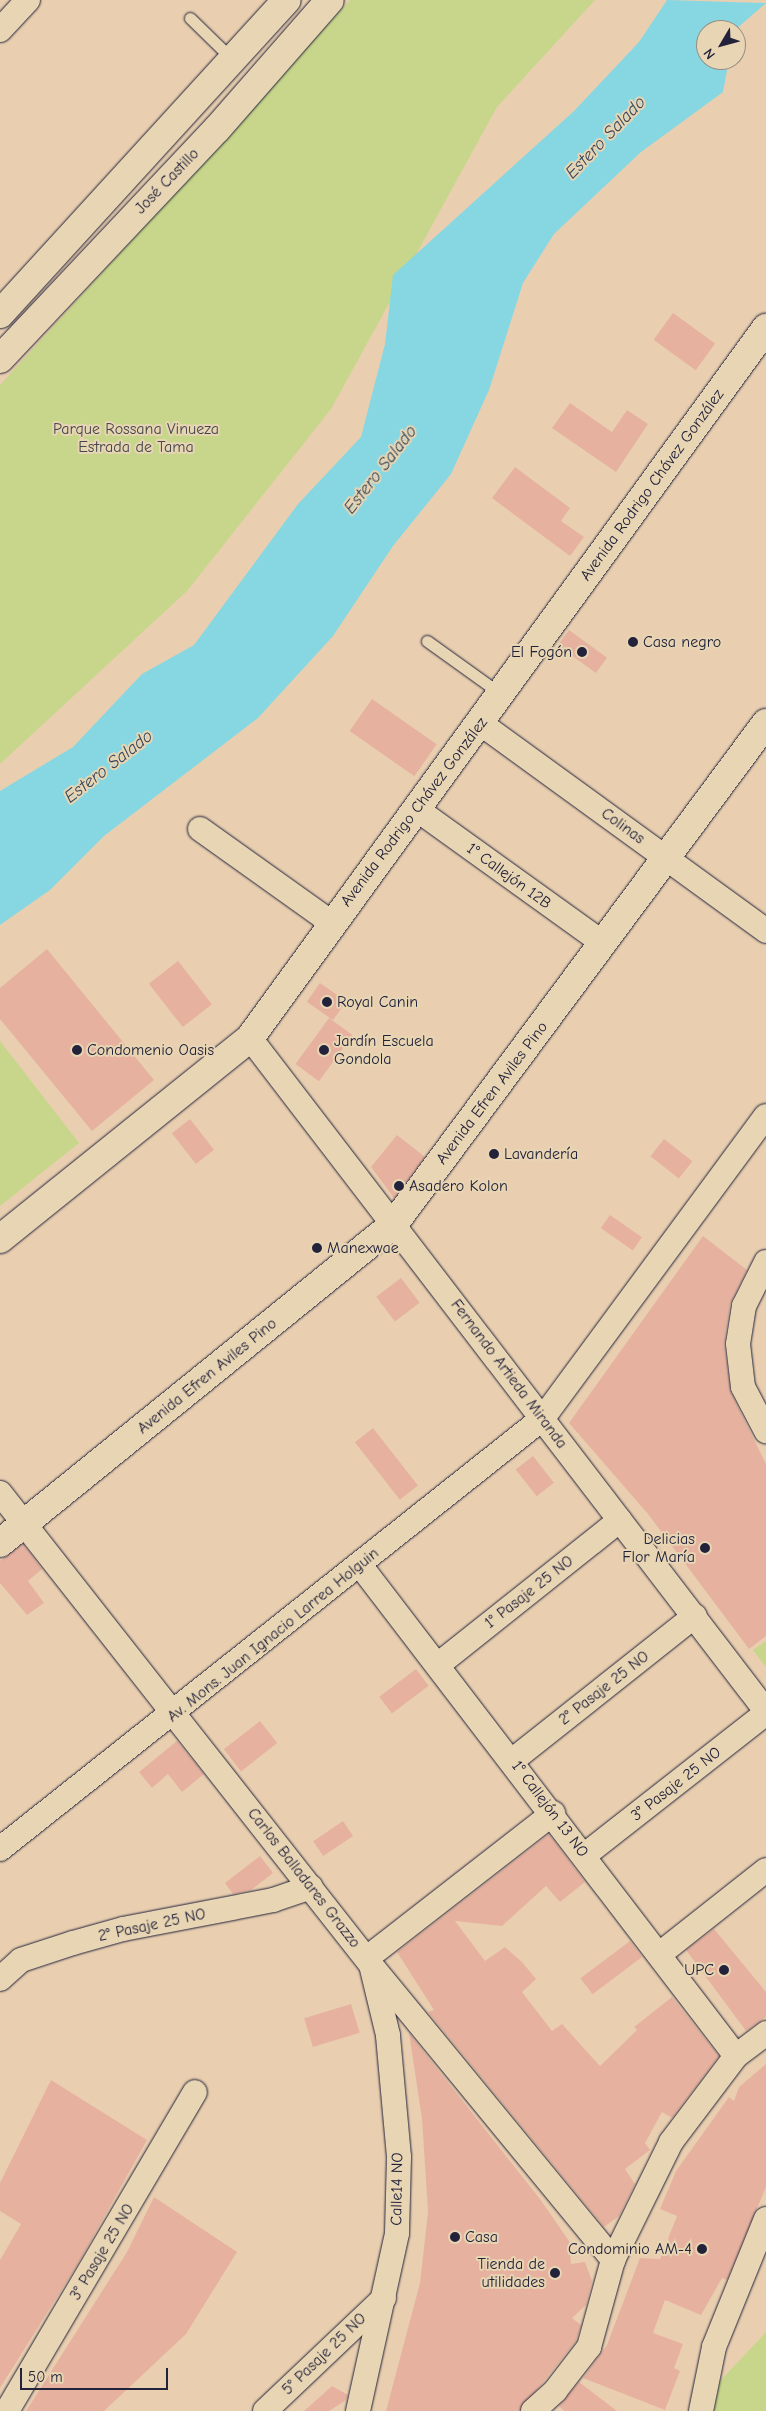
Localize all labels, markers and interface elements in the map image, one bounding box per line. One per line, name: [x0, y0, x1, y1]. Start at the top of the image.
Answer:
north arrow: [696, 20, 746, 70]
text: N: [700, 45, 719, 62]
water label: Estero Salado: [561, 92, 651, 184]
street label: José Castillo: [131, 144, 203, 218]
street label: Avenida Rodrigo Chávez González: [576, 385, 728, 585]
park label: Parque Rossana Vinueza Estrada de Tama: [53, 419, 219, 457]
water label: Estero Salado: [340, 421, 422, 519]
place label: Casa negro: [643, 632, 721, 652]
marker: Casa negro: [627, 636, 639, 648]
place label: El Fogón: [511, 642, 572, 662]
marker: El Fogón: [576, 646, 588, 658]
street label: Avenida Rodrigo Chávez González: [336, 714, 492, 910]
water label: Estero Salado: [60, 726, 158, 808]
street label: Colinas: [597, 804, 649, 848]
street label: 1° Callejón 12B: [463, 839, 555, 913]
place label: Royal Canin: [337, 992, 418, 1012]
marker: Royal Canin: [321, 996, 333, 1008]
street label: Avenida Efren Aviles Pino: [432, 1018, 552, 1168]
place label: Jardín Escuela Gondola: [334, 1031, 434, 1069]
place label: Condomenio Oasis: [87, 1040, 214, 1060]
marker: Condomenio Oasis: [71, 1044, 83, 1056]
marker: Jardín Escuela Gondola: [318, 1044, 330, 1056]
place label: Lavandería: [504, 1144, 578, 1164]
marker: Lavandería: [488, 1148, 500, 1160]
place label: Asadero Kolon: [409, 1176, 508, 1196]
marker: Asadero Kolon: [393, 1180, 405, 1192]
place label: Manexwae: [327, 1238, 399, 1258]
marker: Manexwae: [311, 1242, 323, 1254]
street label: Fernando Artieda Miranda: [447, 1296, 571, 1452]
street label: Avenida Efren Aviles Pino: [133, 1314, 281, 1438]
place label: Delicias Flor María: [622, 1529, 695, 1567]
marker: Delicias Flor María: [699, 1542, 711, 1554]
street label: Av. Mons. Juan Ignacio Larrea Holguin: [163, 1544, 383, 1726]
street label: 1° Pasaje 25 NO: [481, 1551, 577, 1633]
street label: 2° Pasaje 25 NO: [555, 1647, 653, 1729]
street label: 3° Pasaje 25 NO: [627, 1743, 725, 1825]
street label: 1° Callejón 13 NO: [508, 1757, 592, 1861]
street label: Carlos Balladares Grazzo: [243, 1804, 365, 1952]
street label: 2° Pasaje 25 NO: [96, 1904, 208, 1946]
place label: UPC: [684, 1960, 714, 1980]
marker: UPC: [718, 1964, 730, 1976]
street label: Calle14 NO: [387, 2152, 407, 2226]
street label: 3° Pasaje 25 NO: [66, 2200, 138, 2304]
place label: Casa: [465, 2227, 498, 2247]
marker: Casa: [449, 2231, 461, 2243]
place label: Condominio AM-4: [568, 2239, 692, 2259]
marker: Condominio AM-4: [696, 2243, 708, 2255]
place label: Tienda de utilidades: [478, 2254, 545, 2292]
marker: Tienda de utilidades: [549, 2267, 561, 2279]
street label: 5° Pasaje 25 NO: [278, 2309, 370, 2399]
scale bar: [22, 2358, 170, 2390]
text: 50 m: [28, 2368, 63, 2386]

